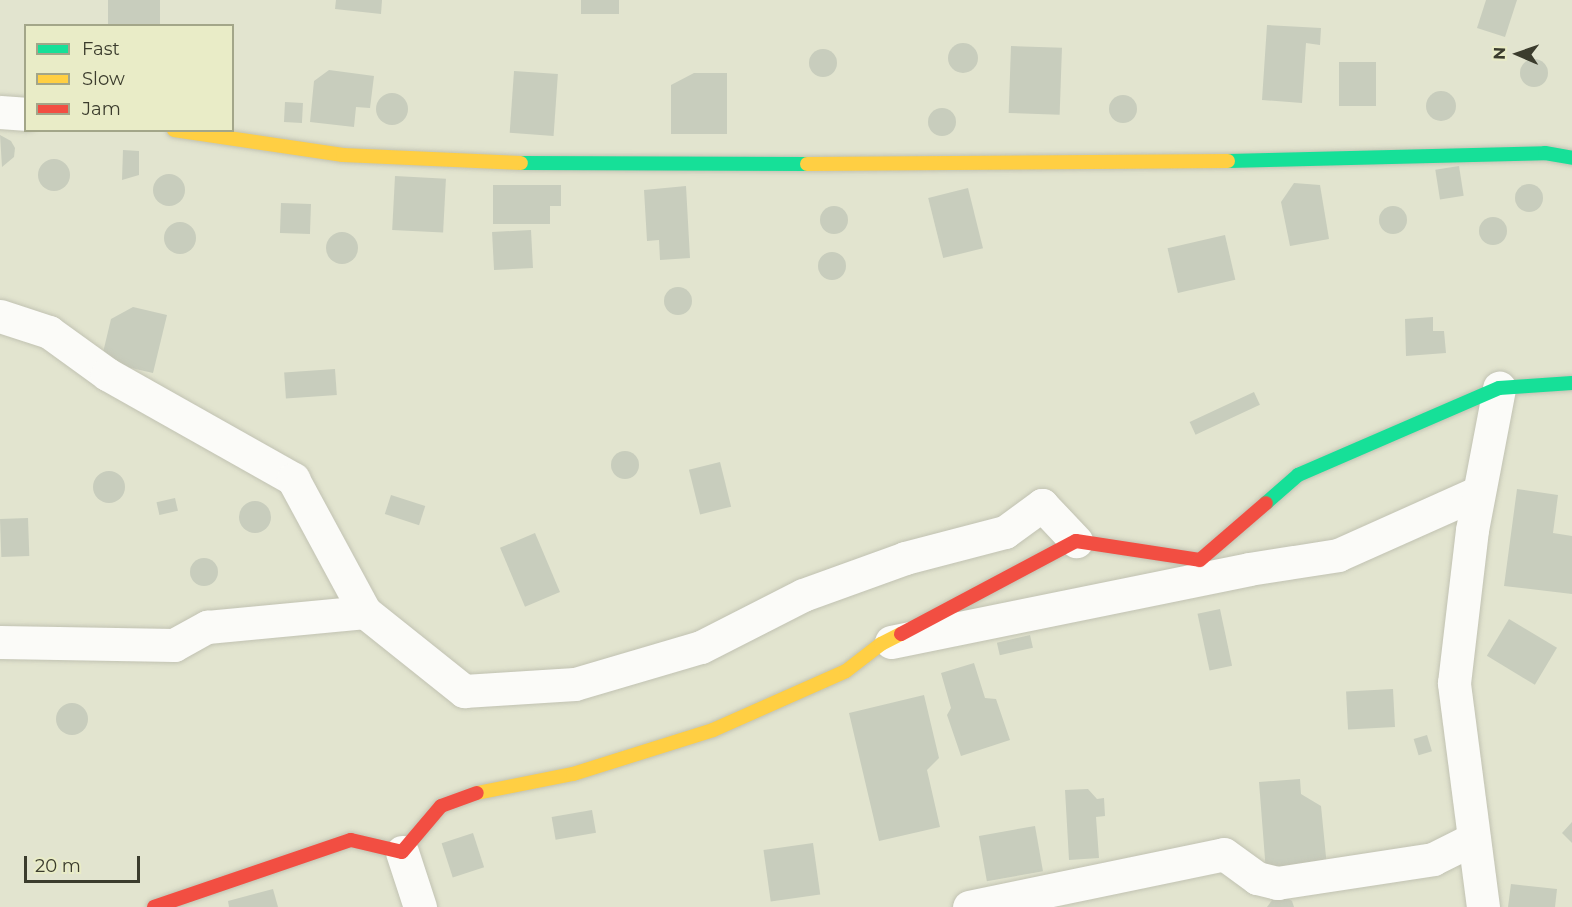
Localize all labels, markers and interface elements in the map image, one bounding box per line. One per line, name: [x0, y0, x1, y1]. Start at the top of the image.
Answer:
legend: [24, 24, 234, 132]
north arrow: [1488, 24, 1548, 84]
text: Fast: [82, 38, 120, 60]
text: N: [1490, 47, 1509, 60]
text: Slow: [82, 68, 125, 90]
text: Jam: [82, 98, 121, 120]
scale bar: [27, 844, 142, 882]
text: 20 m: [35, 855, 81, 877]

